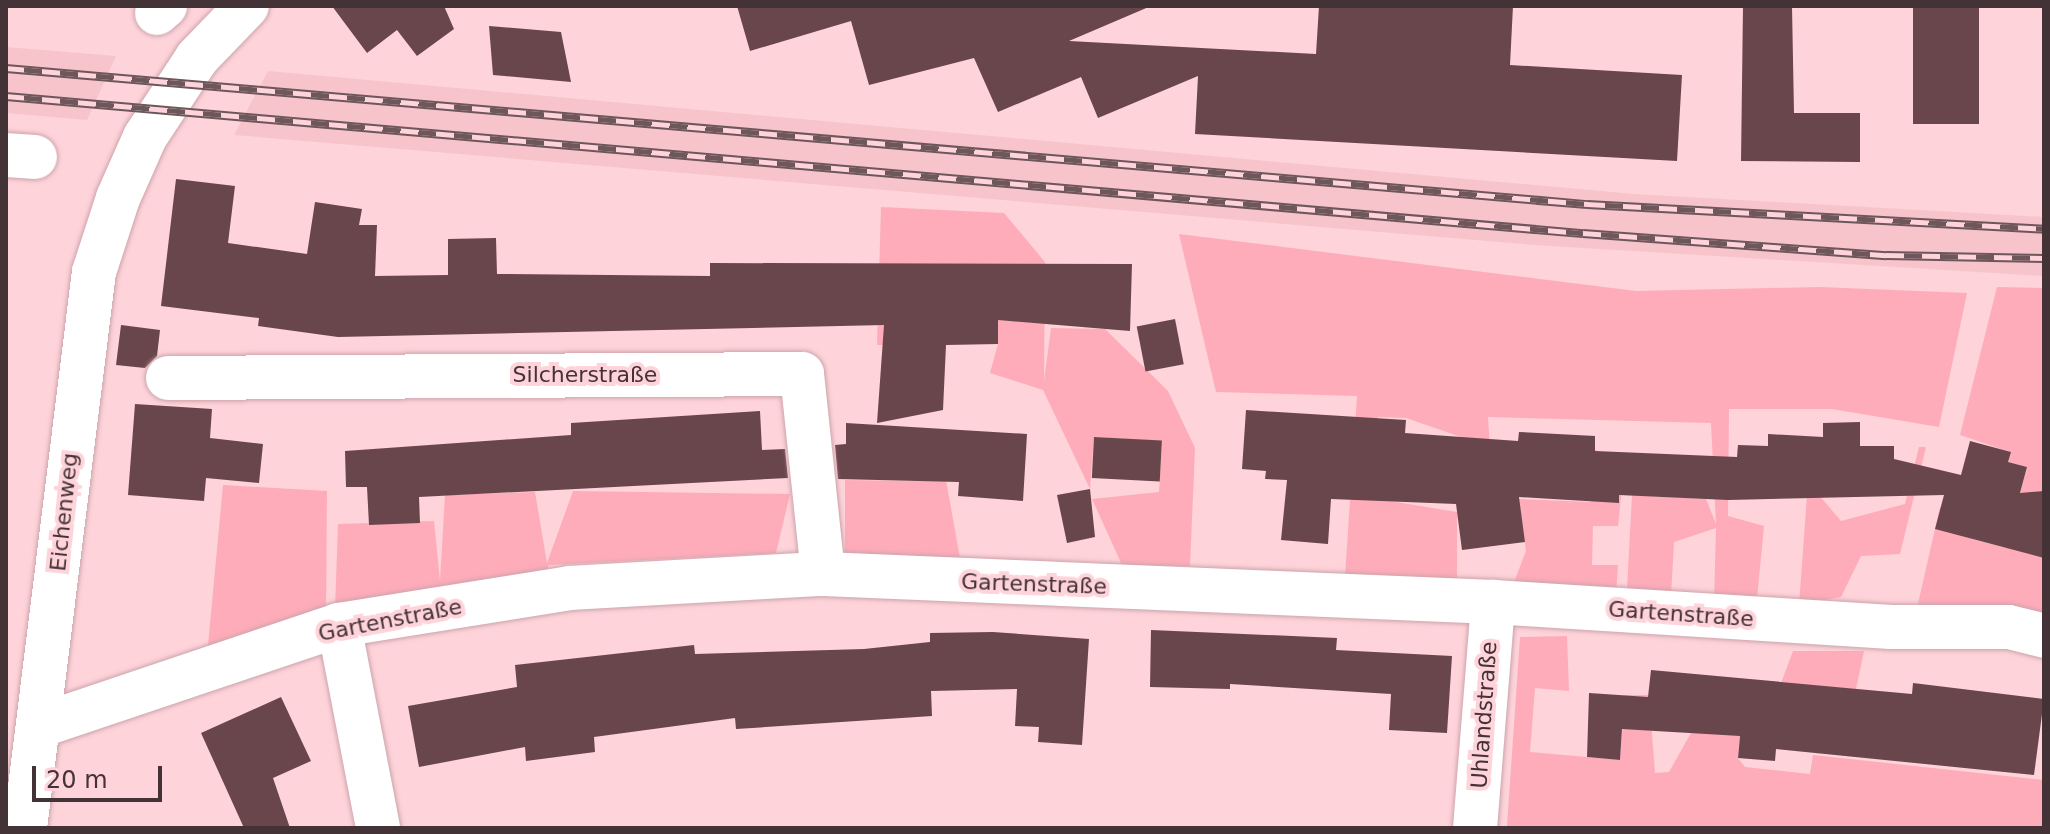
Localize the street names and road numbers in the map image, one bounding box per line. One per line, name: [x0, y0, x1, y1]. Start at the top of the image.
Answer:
street label: Silcherstraße: [513, 362, 657, 388]
street label: Eichenweg: [45, 451, 83, 573]
street label: Gartenstraße: [961, 568, 1107, 600]
street label: Gartenstraße: [316, 593, 464, 647]
street label: Gartenstraße: [1607, 596, 1755, 632]
street label: Uhlandstraße: [1466, 640, 1502, 790]

